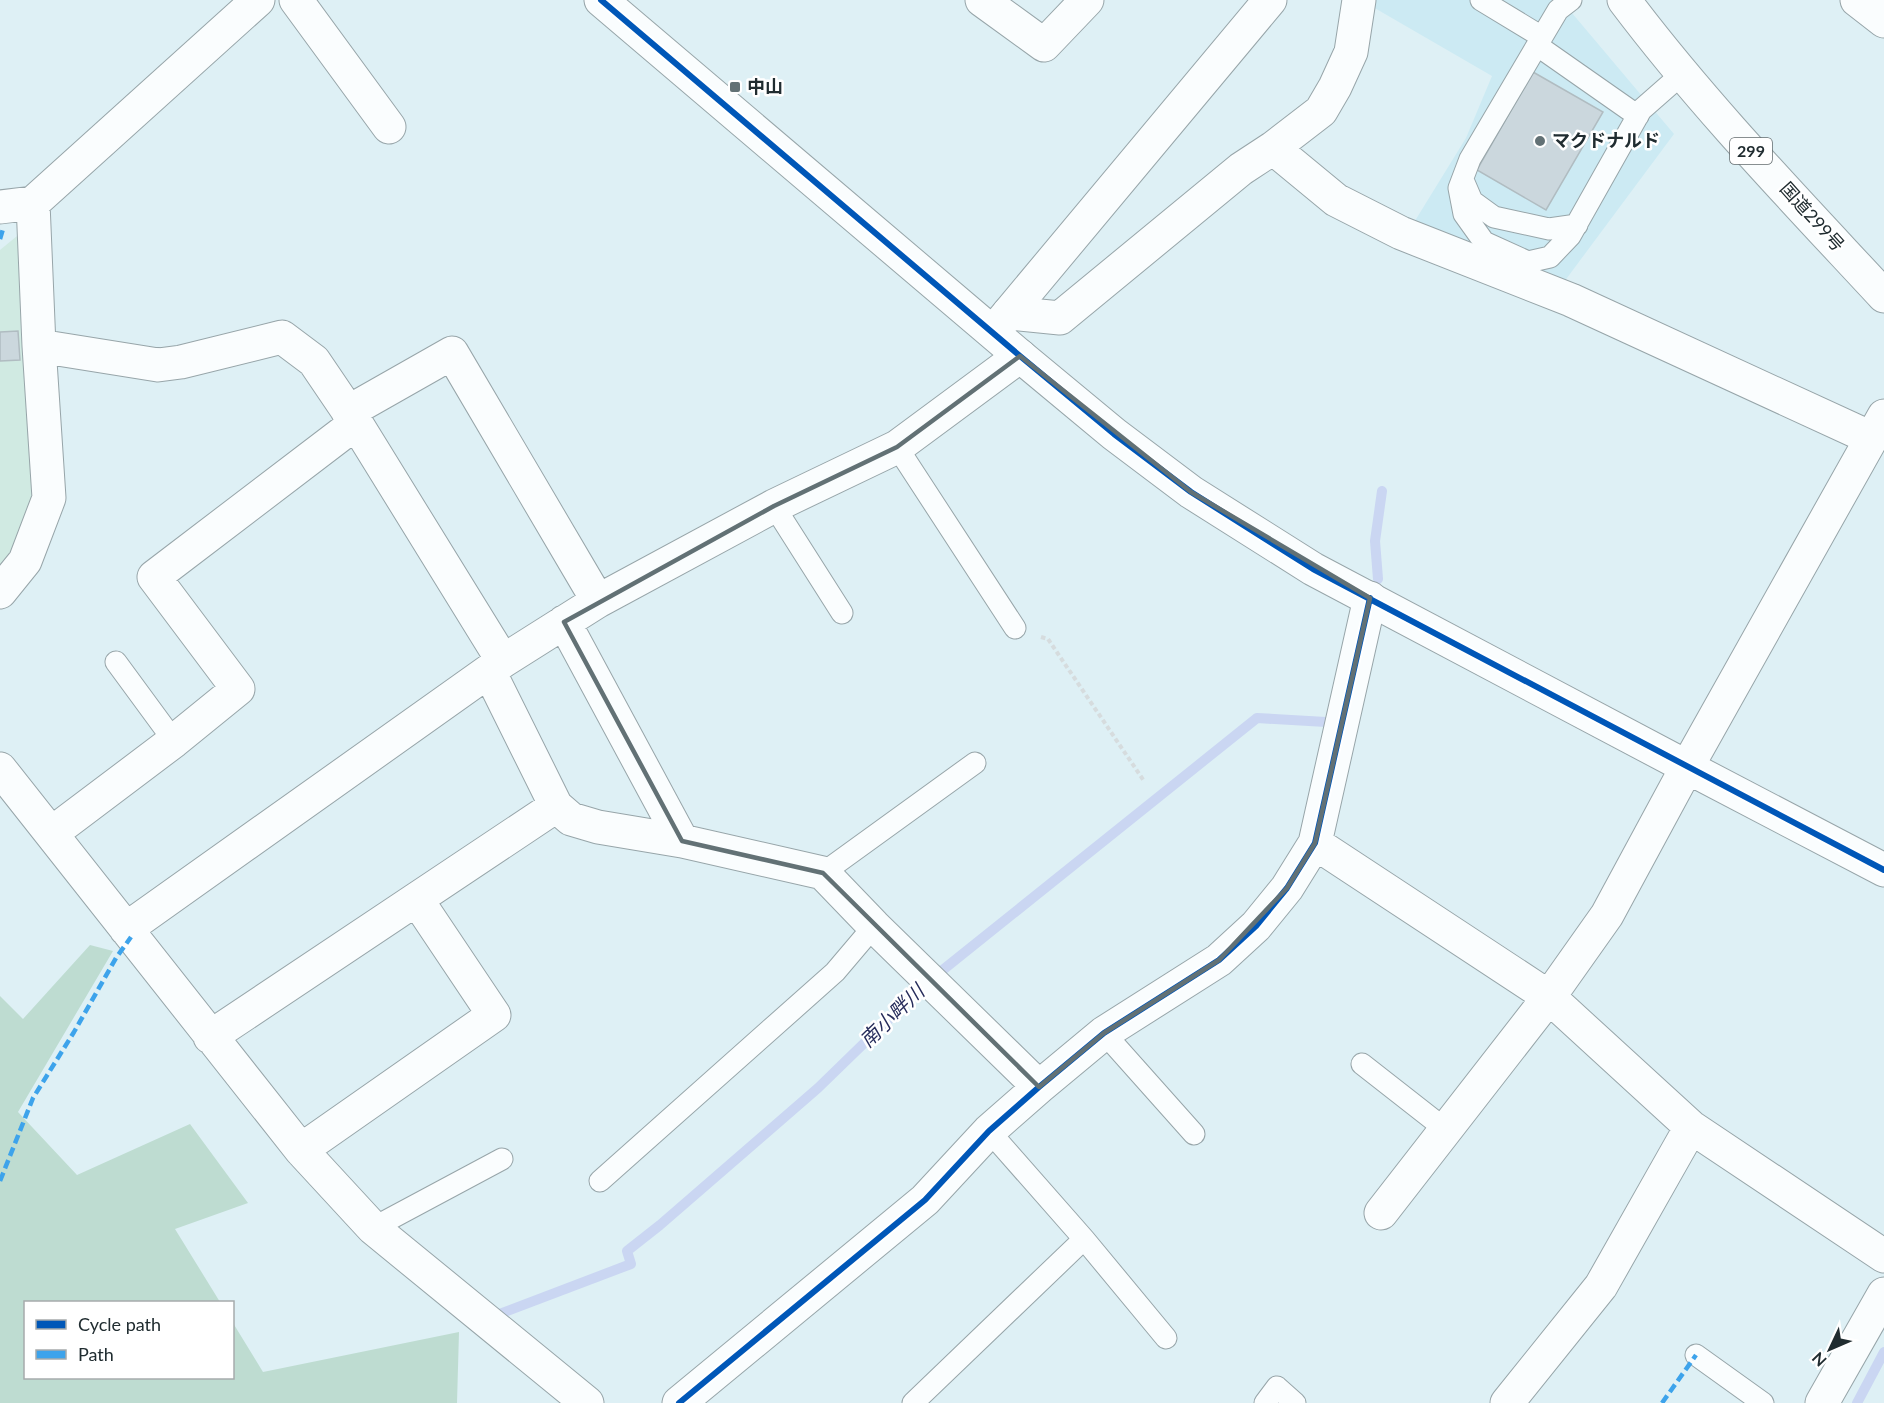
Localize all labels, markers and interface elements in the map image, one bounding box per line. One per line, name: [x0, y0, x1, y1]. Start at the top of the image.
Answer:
place label: 中山: [747, 75, 783, 97]
marker: 中山: [728, 80, 742, 94]
place label: マクドナルド: [1552, 129, 1660, 151]
marker: マクドナルド: [1533, 134, 1547, 148]
road number: 299: [1730, 138, 1772, 164]
street label: 国道299号: [1776, 177, 1849, 255]
water label: 南小畔川: [854, 977, 930, 1052]
legend: [24, 1301, 234, 1379]
text: Cycle path: [78, 1313, 161, 1335]
north arrow: [1800, 1319, 1860, 1379]
text: Path: [78, 1343, 114, 1365]
text: N: [1808, 1349, 1830, 1371]

